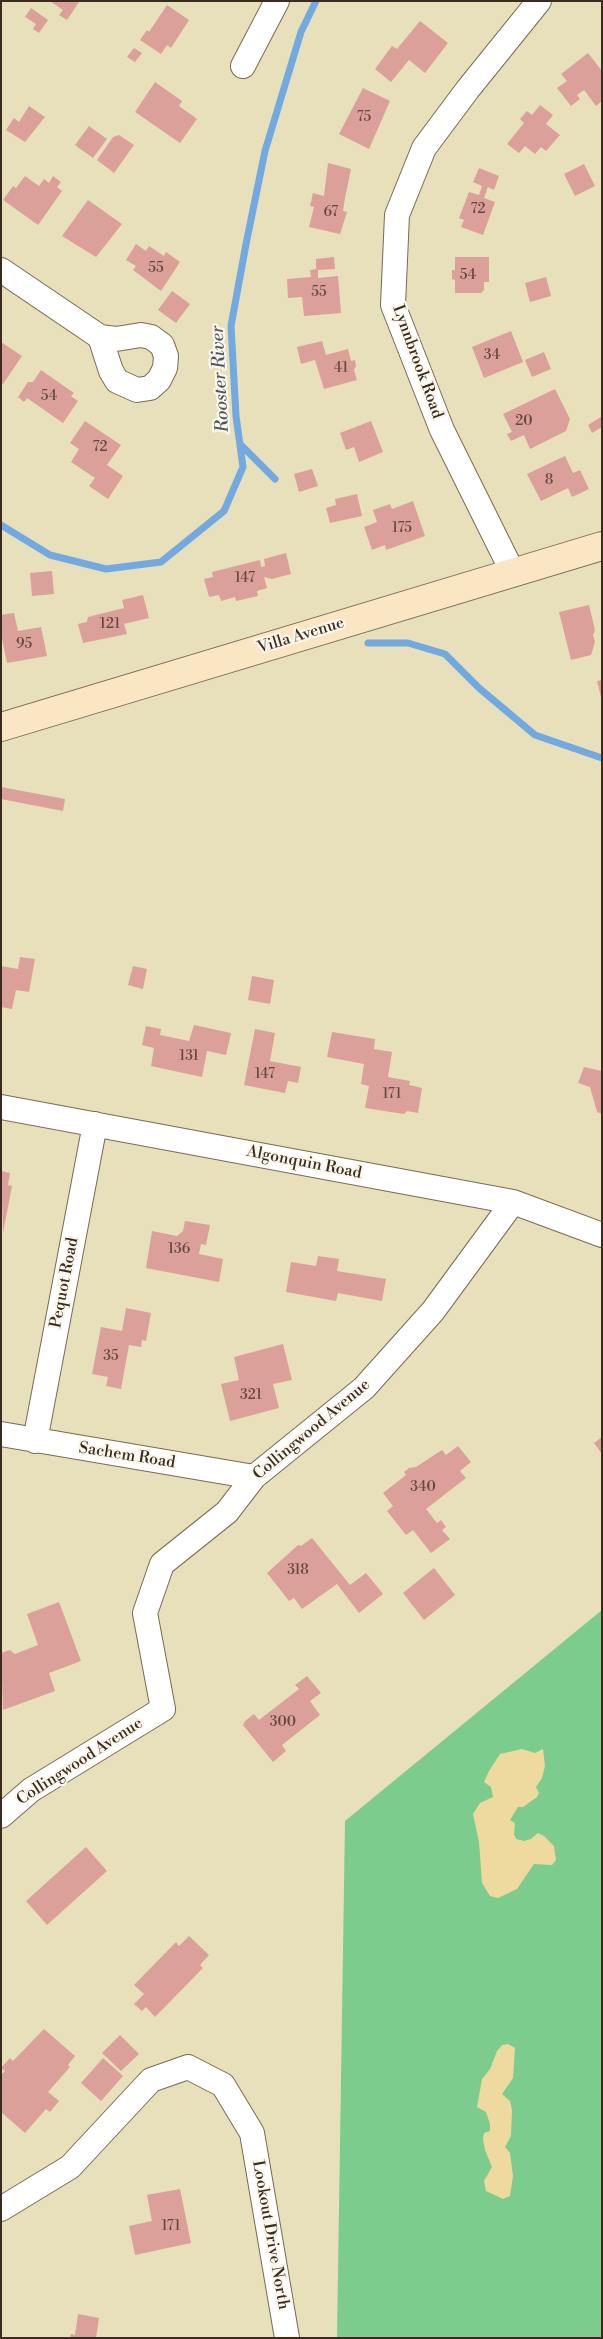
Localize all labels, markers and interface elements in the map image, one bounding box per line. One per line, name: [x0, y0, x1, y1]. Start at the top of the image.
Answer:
house number: 75: [357, 110, 371, 126]
house number: 72: [471, 202, 485, 218]
house number: 67: [324, 205, 338, 221]
house number: 55: [148, 261, 164, 277]
house number: 54: [460, 268, 476, 284]
house number: 55: [311, 285, 327, 301]
street label: Lynnbrook Road: [388, 303, 446, 421]
water label: Rooster River: [207, 325, 235, 433]
house number: 34: [484, 348, 500, 364]
house number: 41: [334, 361, 348, 377]
house number: 54: [41, 389, 57, 405]
house number: 20: [515, 414, 533, 430]
house number: 72: [93, 440, 107, 456]
house number: 8: [545, 473, 553, 489]
house number: 175: [392, 521, 412, 537]
house number: 147: [235, 571, 255, 587]
street label: Villa Avenue: [255, 614, 347, 658]
house number: 121: [100, 617, 120, 633]
house number: 95: [16, 637, 32, 653]
house number: 131: [179, 1049, 199, 1065]
house number: 147: [255, 1067, 275, 1083]
house number: 171: [383, 1087, 401, 1103]
street label: Algonquin Road: [245, 1142, 363, 1184]
street label: Pequot Road: [47, 1236, 83, 1330]
house number: 136: [168, 1242, 190, 1258]
house number: 35: [103, 1349, 119, 1365]
street label: Collingwood Avenue: [250, 1376, 374, 1484]
house number: 321: [240, 1388, 262, 1404]
street label: Sachem Road: [77, 1439, 177, 1473]
house number: 340: [410, 1480, 436, 1496]
house number: 318: [287, 1563, 309, 1579]
street label: Collingwood Avenue: [13, 1714, 147, 1810]
house number: 300: [270, 1715, 296, 1731]
street label: Lookout Drive North: [247, 2159, 293, 2311]
house number: 171: [162, 2219, 180, 2235]

